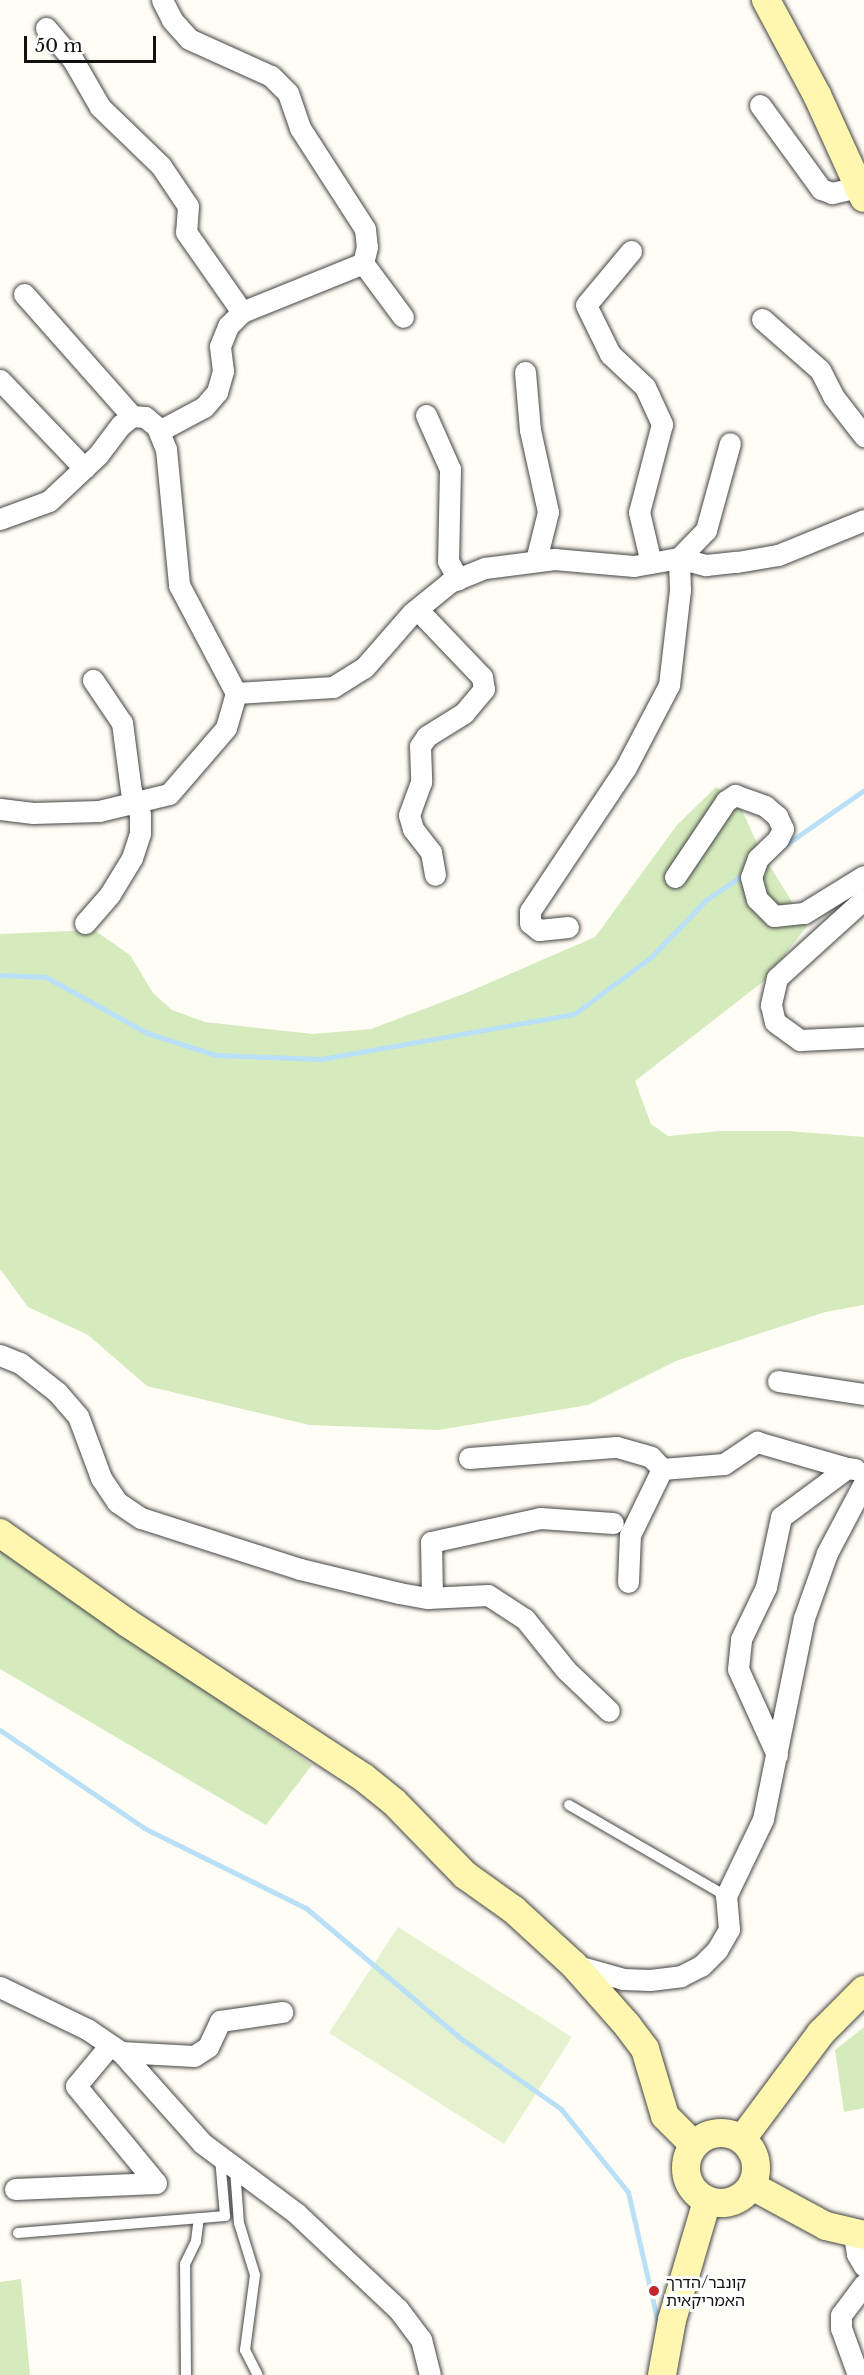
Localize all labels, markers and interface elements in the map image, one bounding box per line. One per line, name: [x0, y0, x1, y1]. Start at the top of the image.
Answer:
scale bar: [27, 24, 159, 62]
text: 50 m: [35, 35, 83, 57]
place label: קונבר/הדרך האמריקאית: [666, 2272, 746, 2310]
marker: קונבר/הדרך האמריקאית: [647, 2284, 661, 2298]

